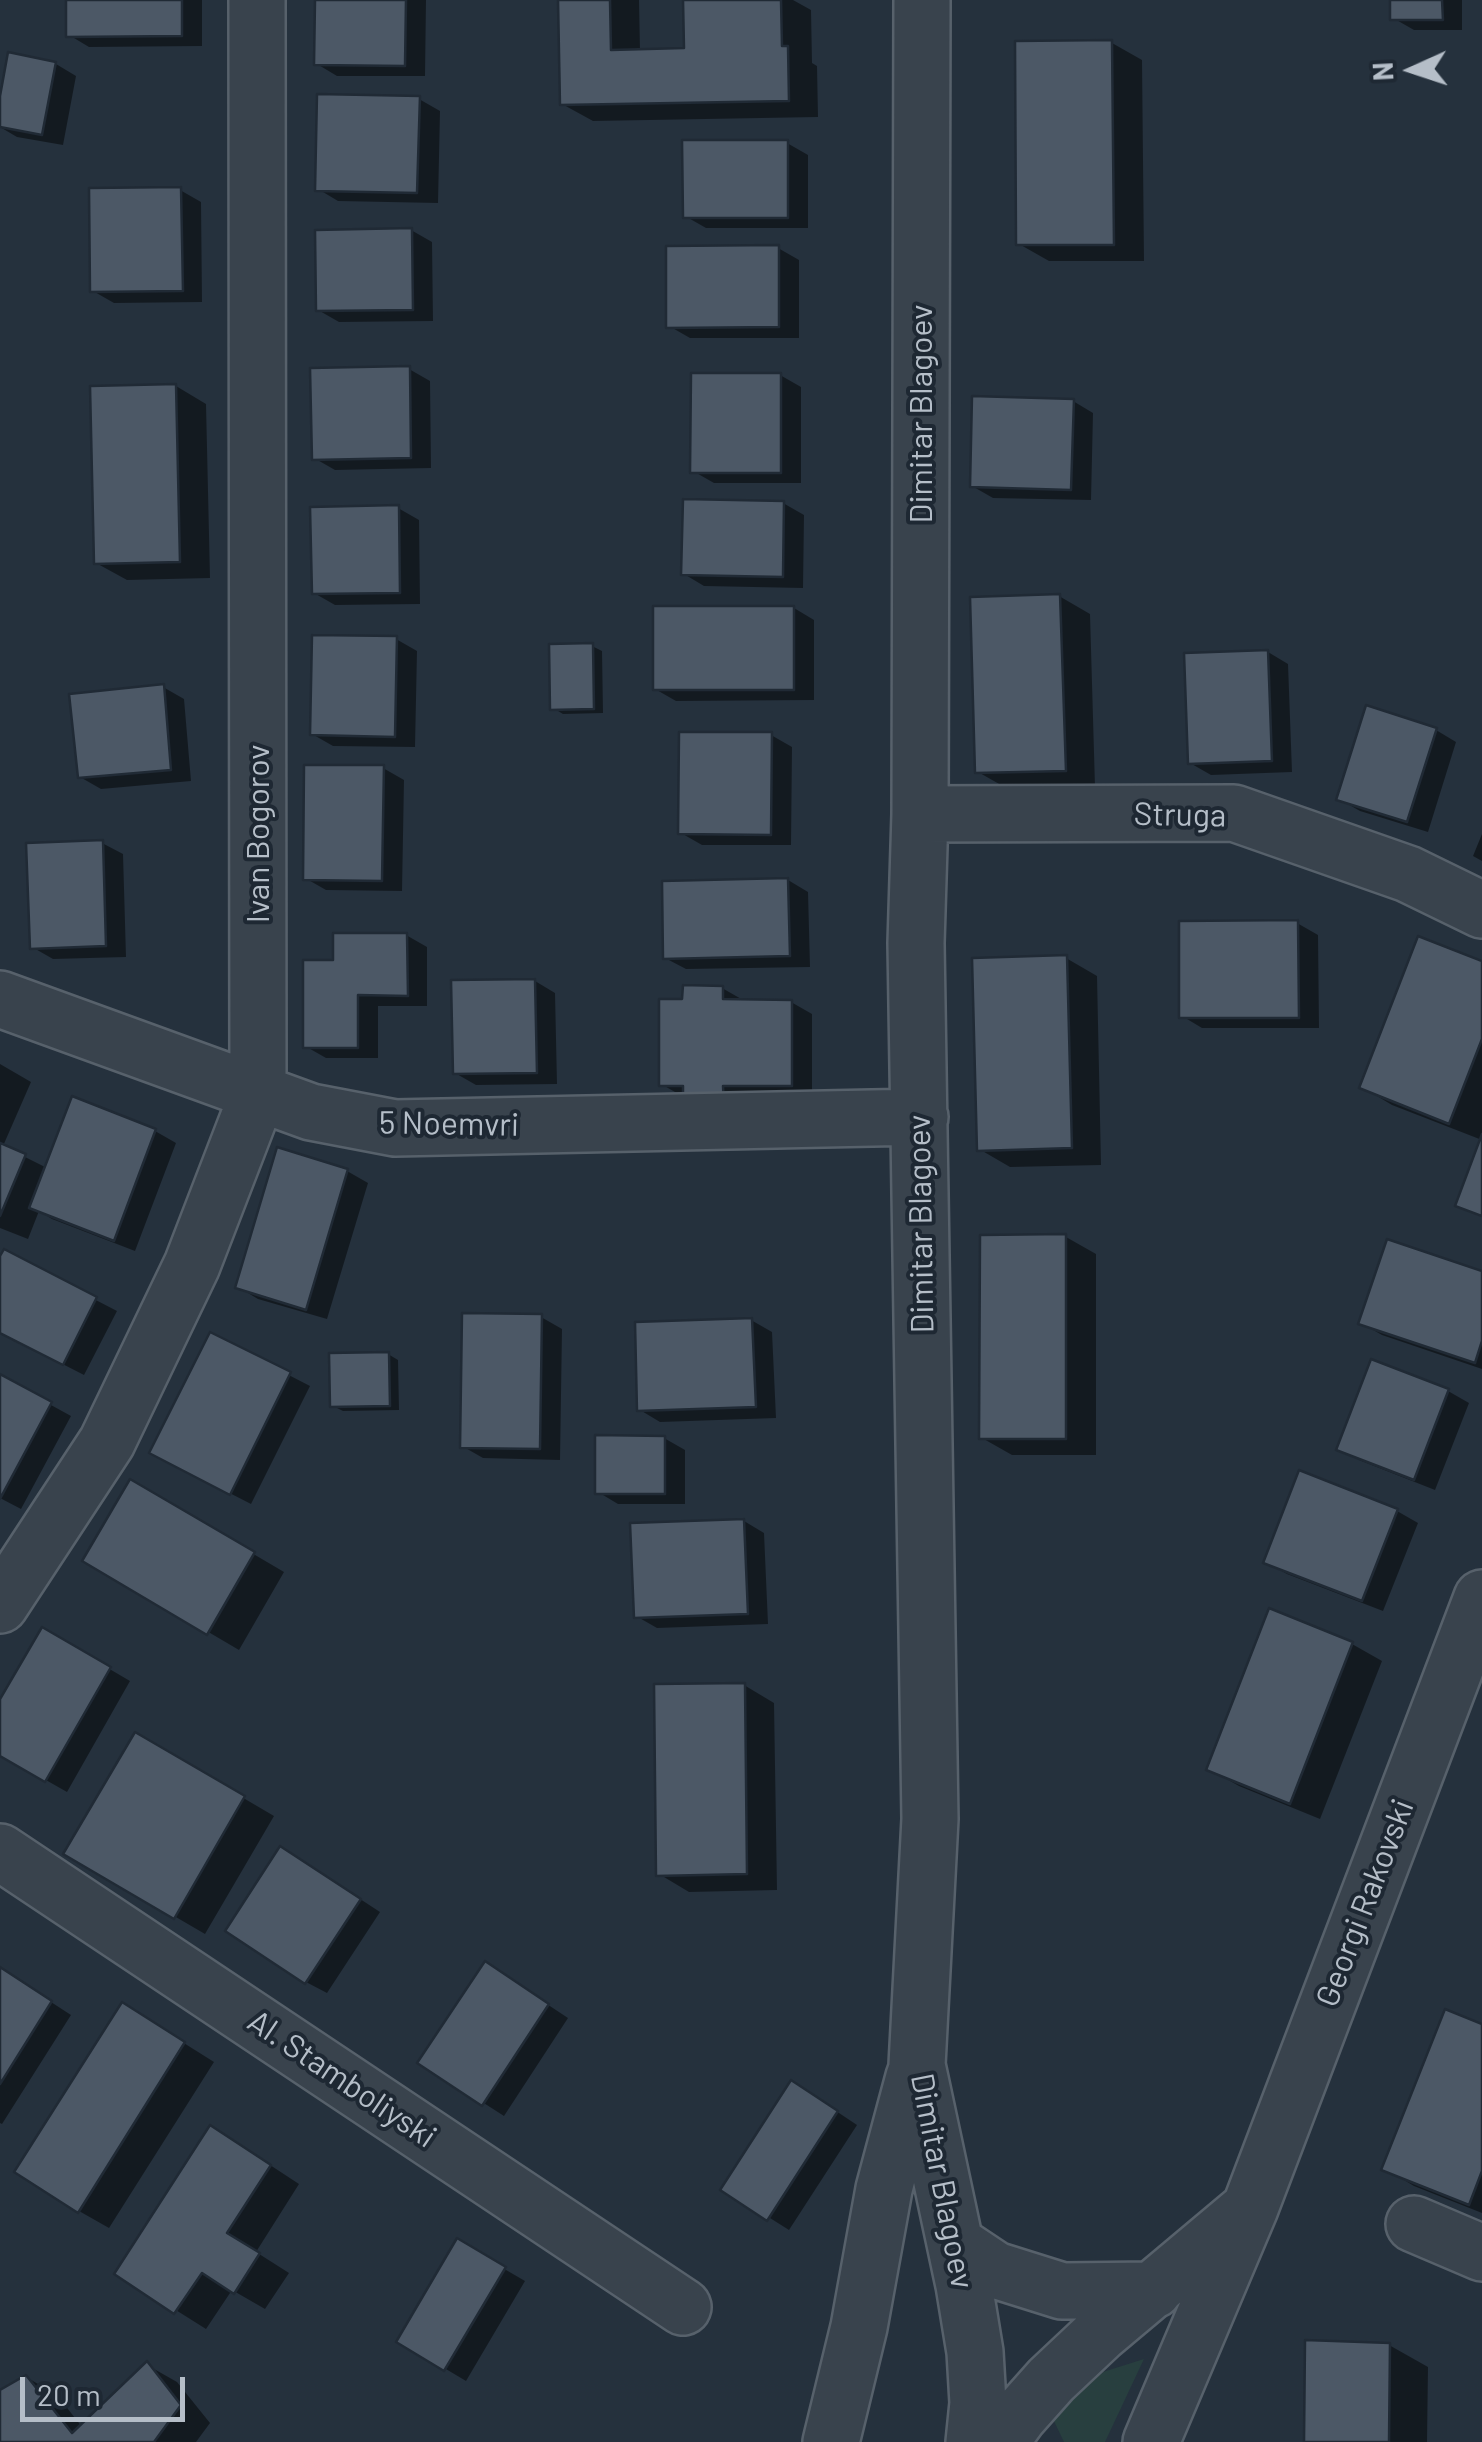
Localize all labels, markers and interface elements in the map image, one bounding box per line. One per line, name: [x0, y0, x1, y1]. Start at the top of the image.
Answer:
north arrow: [1362, 20, 1462, 120]
text: N: [1365, 61, 1400, 82]
street label: Dimitar Blagoev: [902, 305, 940, 523]
street label: Ivan Bogorov: [239, 745, 277, 923]
street label: Struga: [1133, 795, 1227, 835]
street label: 5 Noemvri: [379, 1104, 519, 1144]
street label: Dimitar Blagoev: [900, 1114, 942, 1334]
street label: Georgi Rakovski: [1308, 1794, 1422, 2012]
street label: Al. Stamboliyski: [241, 2002, 443, 2156]
street label: Dimitar Blagoev: [902, 2070, 982, 2292]
scale bar: [25, 2357, 190, 2419]
text: 20 m: [37, 2376, 101, 2412]

